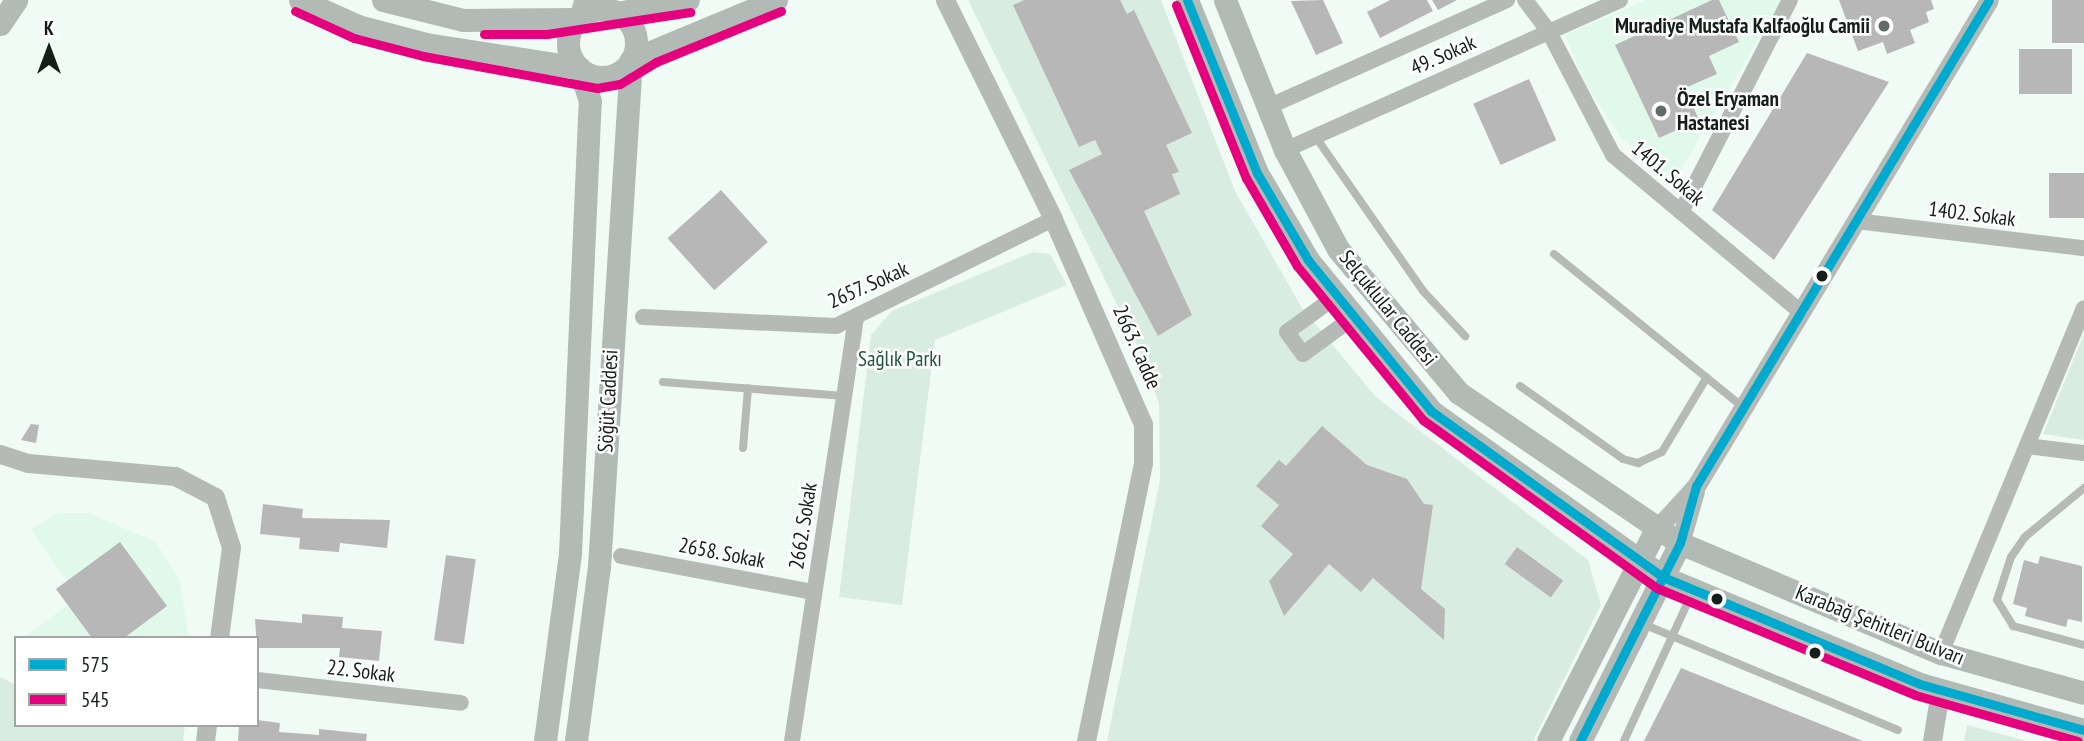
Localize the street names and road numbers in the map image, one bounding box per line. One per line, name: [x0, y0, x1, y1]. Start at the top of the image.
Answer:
street label: 49. Sokak: [1406, 29, 1480, 81]
street label: 1401. Sokak: [1626, 135, 1710, 211]
street label: 1402. Sokak: [1926, 196, 2018, 232]
street label: Selçuklular Caddesi: [1334, 245, 1442, 371]
street label: 2657. Sokak: [823, 256, 913, 314]
street label: 2663. Cadde: [1107, 300, 1167, 394]
street label: Söğüt Caddesi: [593, 349, 623, 453]
street label: 2662. Sokak: [784, 480, 822, 572]
street label: 2658. Sokak: [676, 532, 768, 574]
street label: Karabağ Şehitleri Bulvarı: [1792, 580, 1968, 670]
street label: 22. Sokak: [325, 654, 397, 688]

